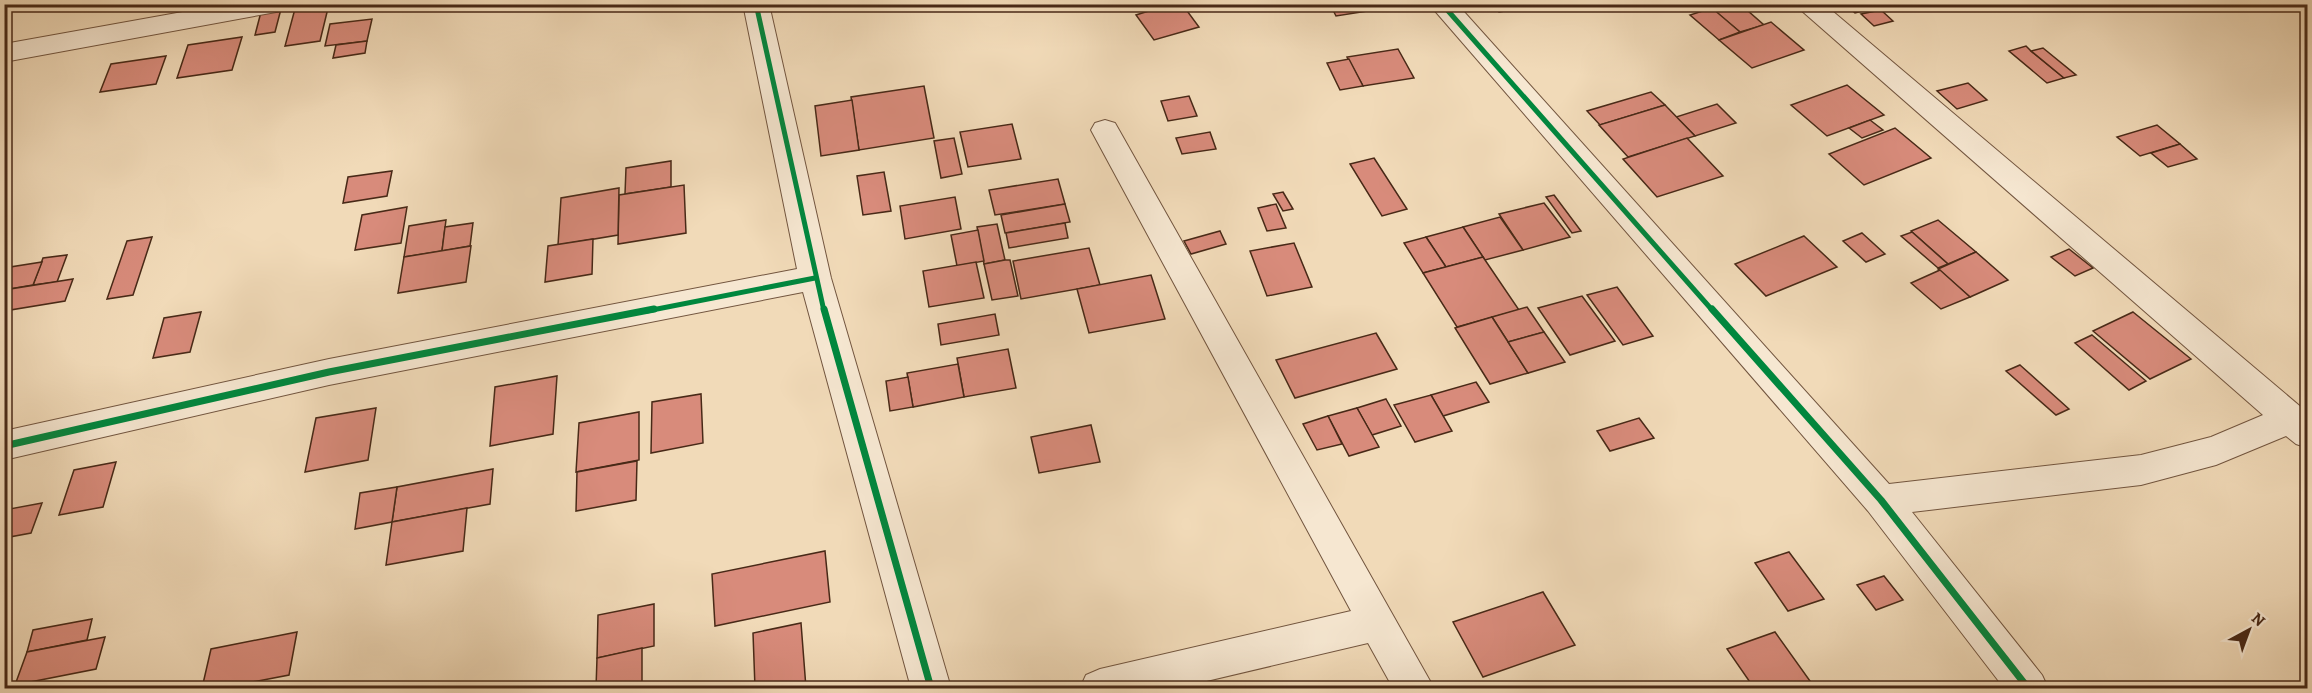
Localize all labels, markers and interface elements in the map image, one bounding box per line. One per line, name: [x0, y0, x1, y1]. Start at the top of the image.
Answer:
north arrow: [2219, 600, 2279, 660]
text: N: [2247, 607, 2270, 632]

